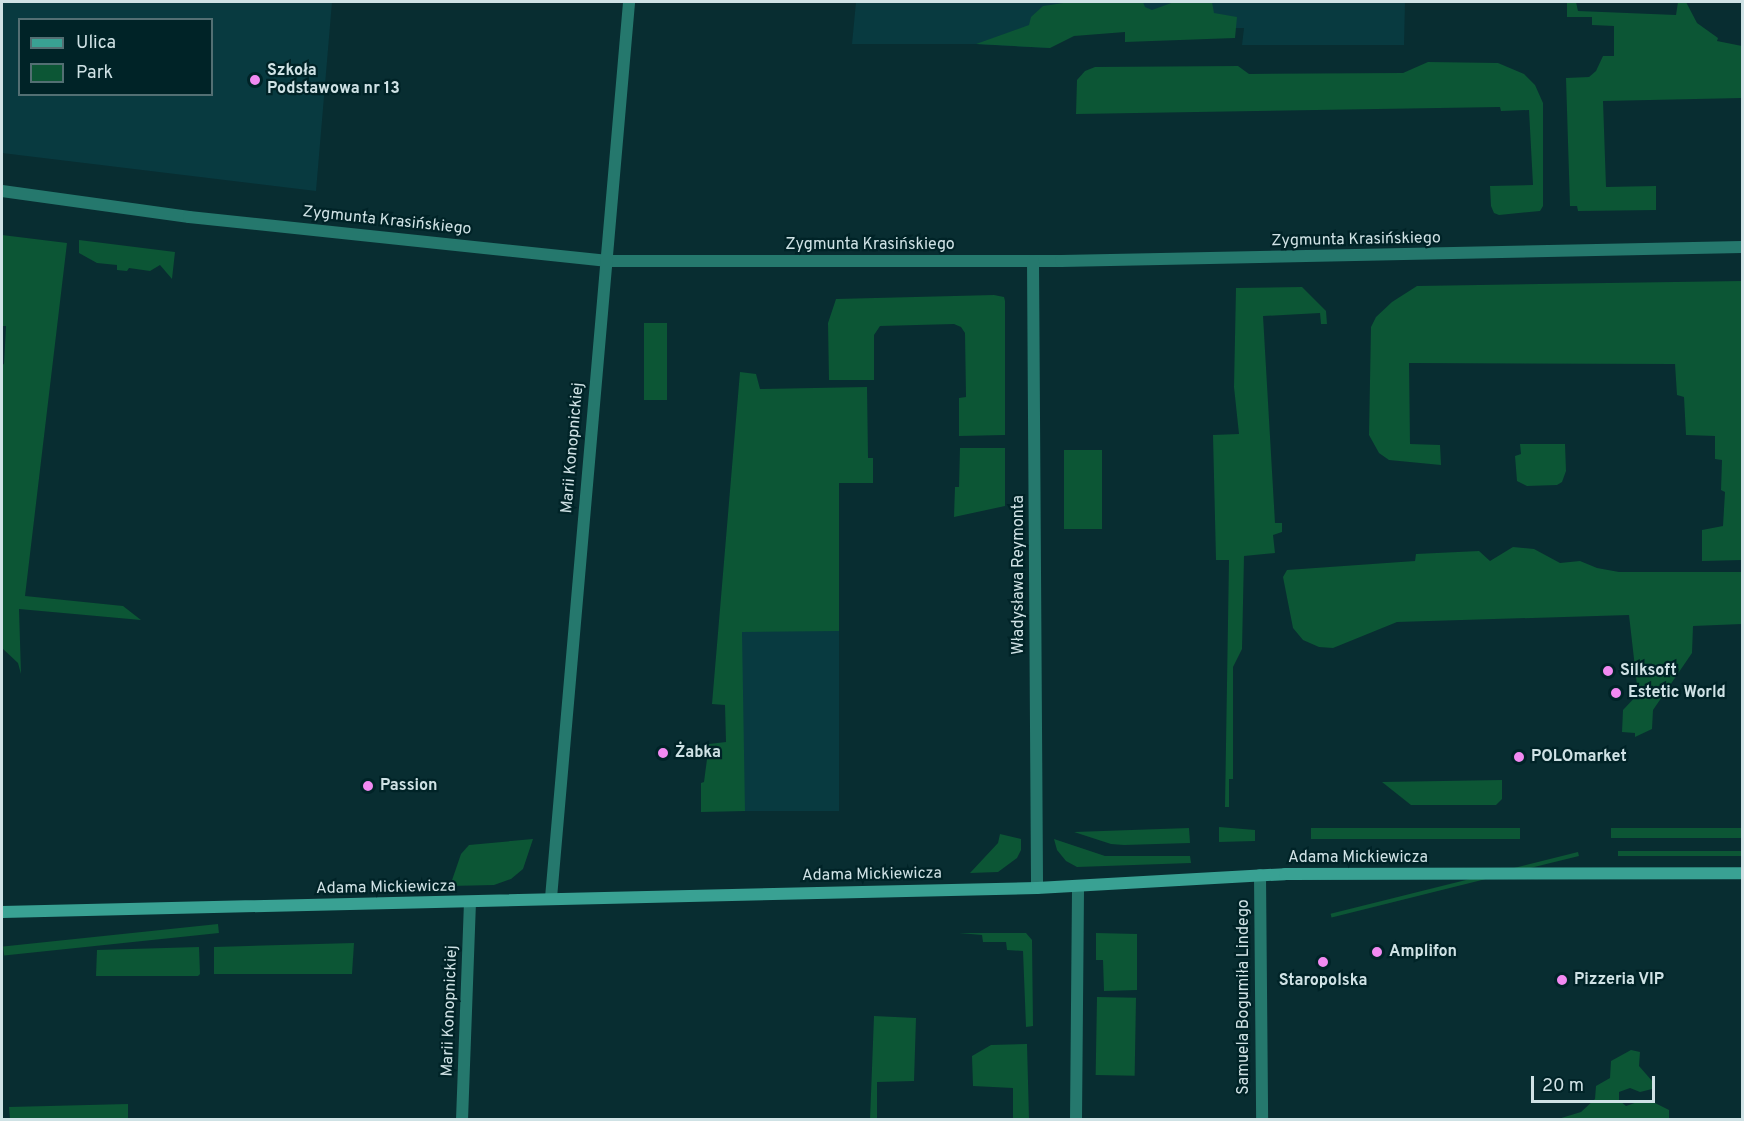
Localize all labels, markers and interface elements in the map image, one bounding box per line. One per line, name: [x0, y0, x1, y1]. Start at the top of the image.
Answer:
legend: [18, 18, 213, 96]
text: Ulica: [76, 32, 116, 55]
place label: Szkoła Podstawowa nr 13: [267, 61, 400, 99]
text: Park: [76, 62, 113, 85]
marker: Szkoła Podstawowa nr 13: [248, 73, 262, 87]
street label: Zygmunta Krasińskiego: [302, 203, 472, 239]
street label: Zygmunta Krasińskiego: [1271, 229, 1441, 251]
street label: Zygmunta Krasińskiego: [785, 235, 955, 255]
street label: Marii Konopnickiej: [558, 382, 588, 514]
street label: Władysława Reymonta: [1009, 495, 1029, 655]
place label: Silksoft: [1620, 661, 1677, 681]
marker: Silksoft: [1601, 664, 1615, 678]
place label: Estetic World: [1628, 683, 1726, 703]
marker: Estetic World: [1609, 686, 1623, 700]
place label: Żabka: [675, 743, 721, 763]
marker: Żabka: [656, 746, 670, 760]
place label: POLOmarket: [1531, 747, 1627, 767]
marker: POLOmarket: [1512, 750, 1526, 764]
place label: Passion: [380, 776, 437, 796]
marker: Passion: [361, 779, 375, 793]
street label: Adama Mickiewicza: [1288, 848, 1428, 868]
street label: Adama Mickiewicza: [802, 864, 942, 886]
street label: Adama Mickiewicza: [316, 877, 456, 899]
street label: Samuela Bogumiła Lindego: [1234, 899, 1254, 1095]
place label: Amplifon: [1389, 942, 1457, 962]
street label: Marii Konopnickiej: [438, 945, 462, 1077]
marker: Amplifon: [1370, 945, 1384, 959]
marker: Staropolska: [1316, 955, 1330, 969]
place label: Pizzeria VIP: [1574, 970, 1665, 990]
place label: Staropolska: [1279, 971, 1367, 991]
marker: Pizzeria VIP: [1555, 973, 1569, 987]
scale bar: [1534, 1064, 1658, 1102]
text: 20 m: [1542, 1075, 1584, 1098]

